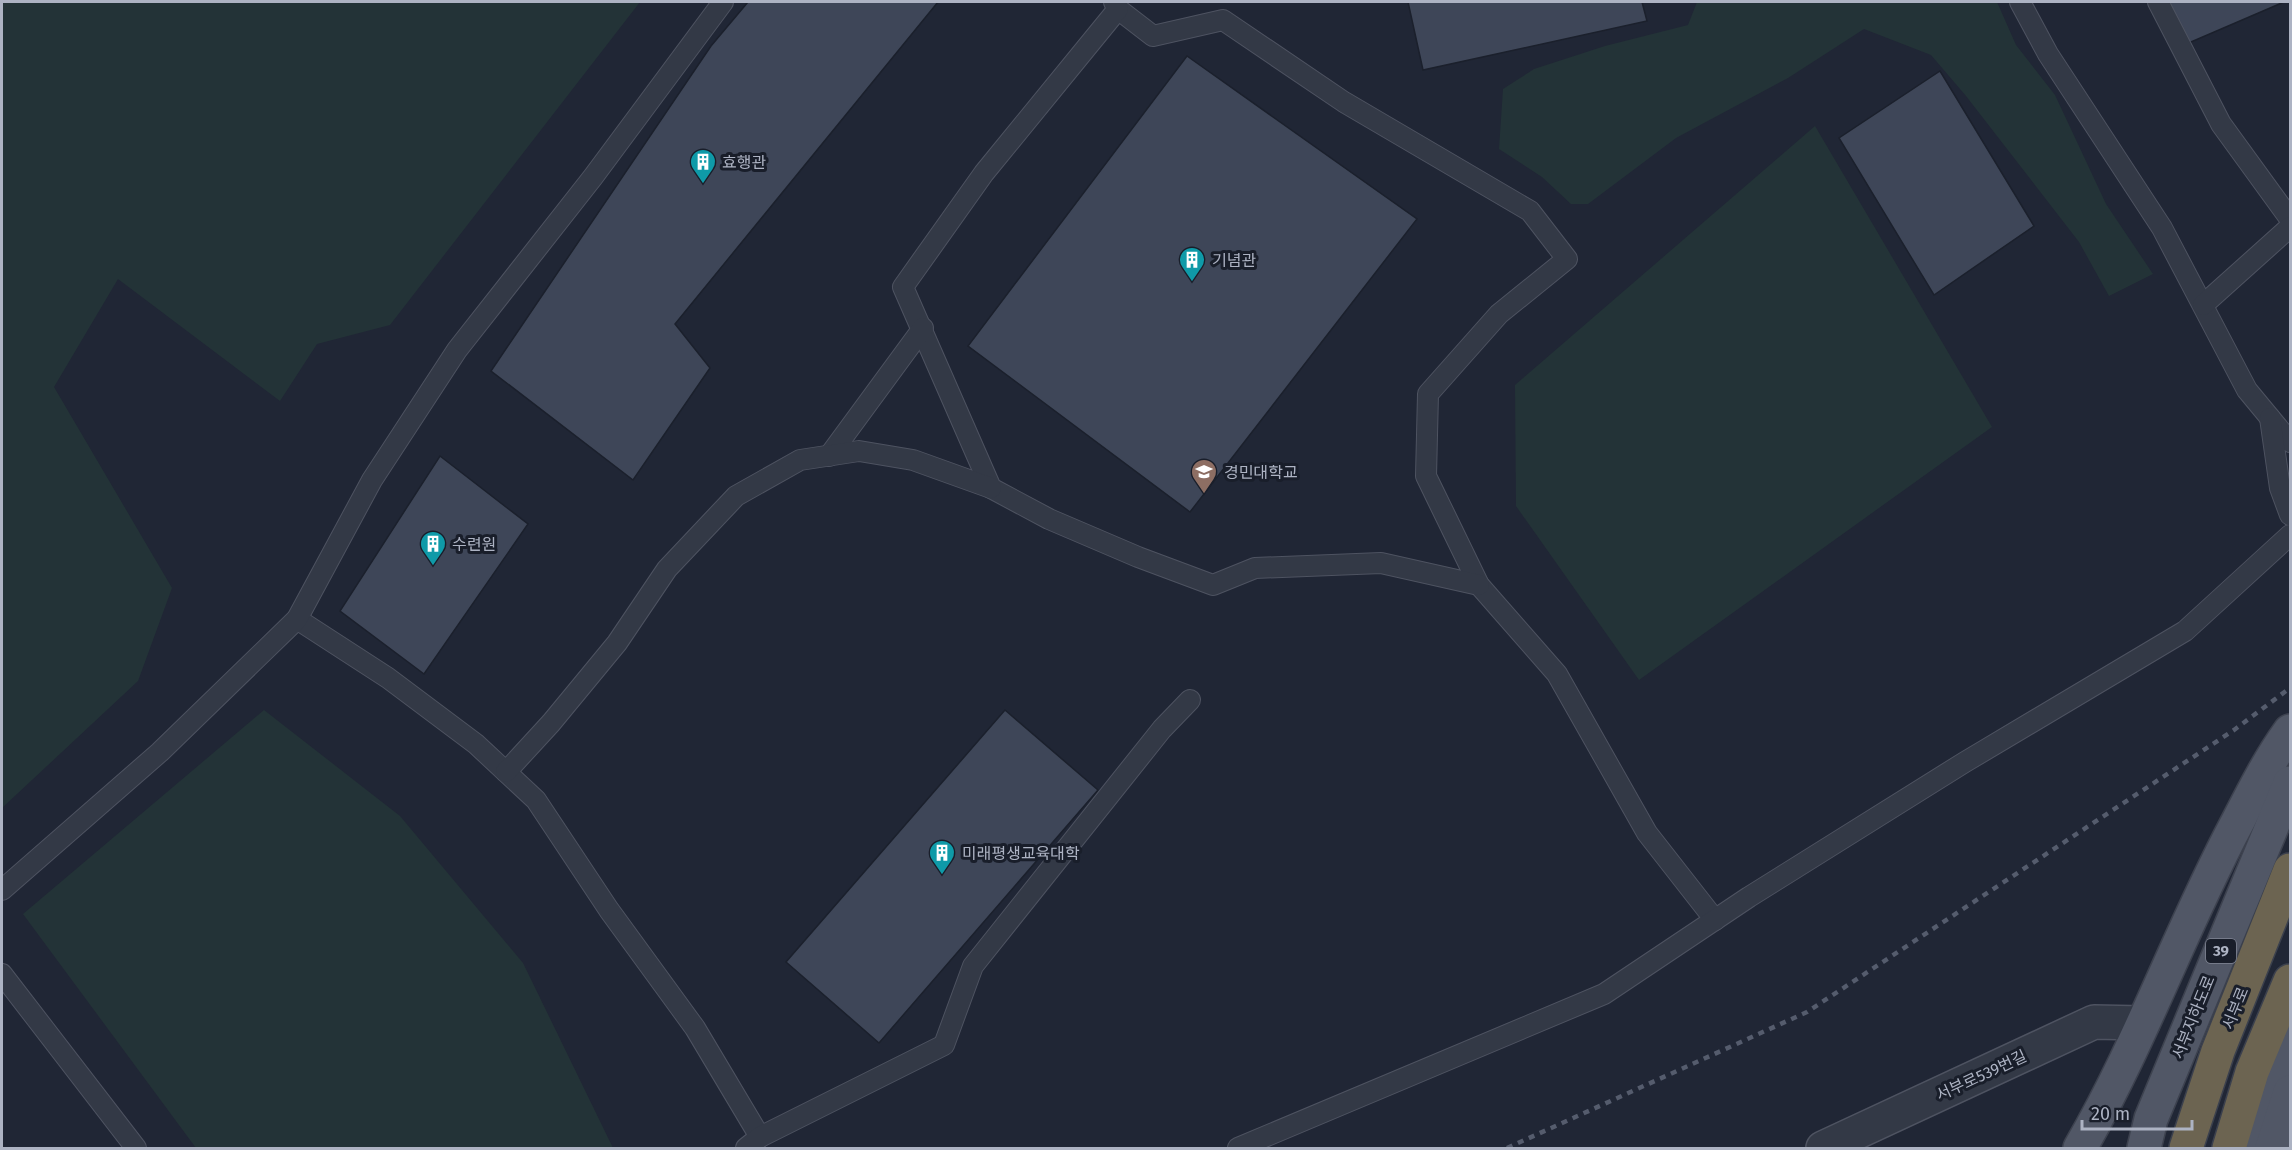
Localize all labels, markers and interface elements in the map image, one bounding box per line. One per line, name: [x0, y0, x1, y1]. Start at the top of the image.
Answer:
building icon: 효행관: [688, 147, 718, 185]
place label: 효행관: [722, 153, 766, 172]
building icon: 기념관: [1177, 245, 1207, 283]
place label: 기념관: [1212, 251, 1256, 270]
school or university icon: 경민대학교: [1189, 457, 1219, 495]
place label: 경민대학교: [1224, 463, 1298, 482]
building icon: 수련원: [418, 529, 448, 567]
place label: 수련원: [452, 535, 496, 554]
building icon: 미래평생교육대학: [927, 838, 957, 876]
place label: 미래평생교육대학: [962, 844, 1080, 863]
road number: 39: [2206, 939, 2236, 963]
street label: 서부지하도로: [2168, 972, 2219, 1062]
street label: 서부로: [2218, 984, 2253, 1032]
street label: 서부로539번길: [1933, 1046, 2030, 1105]
scale bar: [2082, 1093, 2192, 1131]
text: 20 m: [2091, 1103, 2130, 1125]

